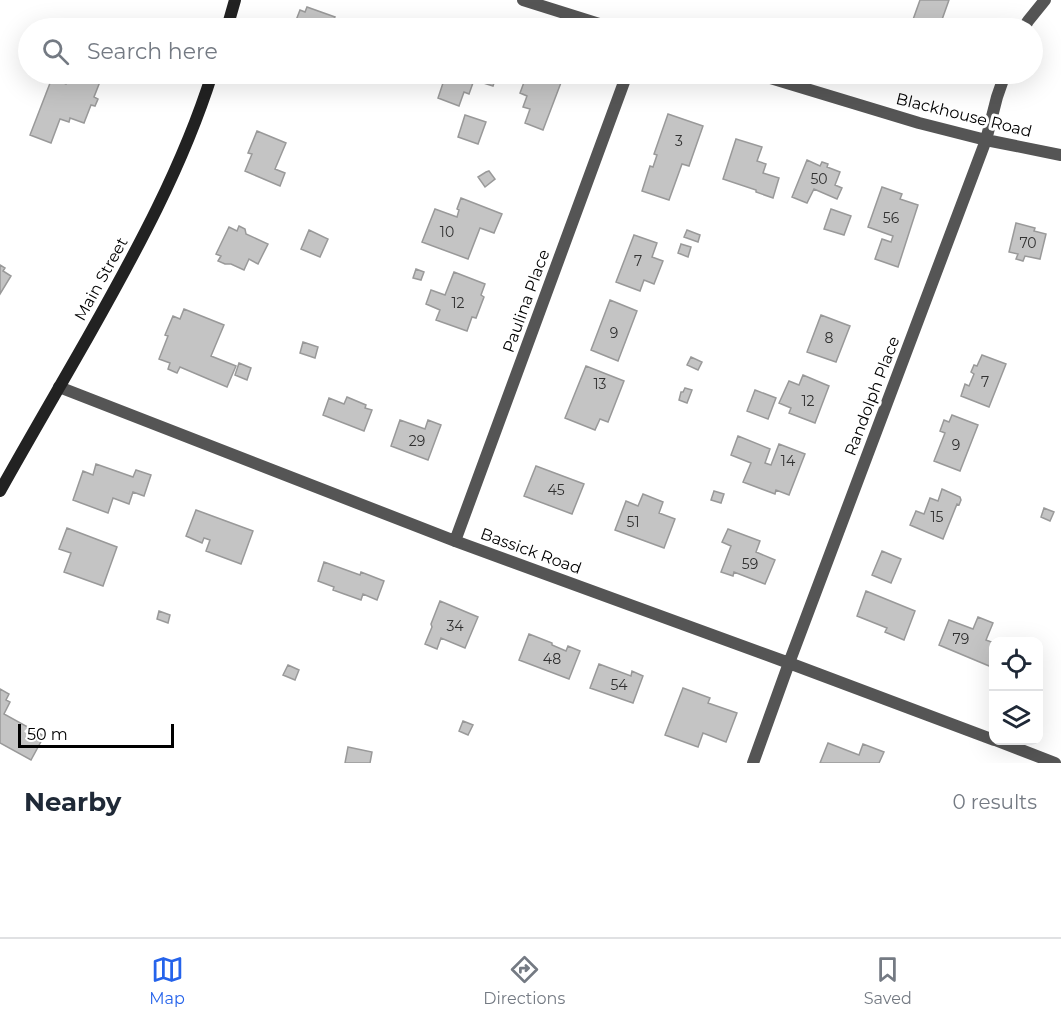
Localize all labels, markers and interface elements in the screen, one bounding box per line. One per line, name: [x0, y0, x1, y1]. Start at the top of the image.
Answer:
search box: [18, 18, 1043, 84]
icon: search: [39, 35, 72, 68]
text: Search here: [87, 38, 218, 65]
street label: Blackhouse Road: [894, 89, 1034, 141]
house number: 3: [675, 132, 683, 150]
house number: 50: [810, 170, 828, 188]
house number: 56: [883, 209, 900, 227]
house number: 10: [440, 223, 454, 241]
street label: Main Street: [70, 234, 132, 324]
house number: 70: [1019, 234, 1037, 252]
street label: Paulina Place: [499, 247, 553, 355]
house number: 7: [634, 252, 642, 270]
house number: 12: [451, 294, 465, 312]
house number: 9: [610, 324, 618, 342]
house number: 8: [825, 329, 834, 347]
street label: Randolph Place: [840, 334, 904, 458]
house number: 7: [981, 373, 989, 391]
house number: 13: [594, 375, 607, 393]
house number: 12: [801, 392, 815, 410]
house number: 29: [409, 432, 425, 450]
house number: 9: [952, 436, 960, 454]
house number: 14: [781, 452, 796, 470]
house number: 45: [547, 481, 565, 499]
house number: 15: [931, 508, 944, 526]
house number: 51: [627, 513, 639, 531]
street label: Bassick Road: [478, 524, 584, 578]
house number: 59: [742, 555, 758, 573]
house number: 34: [446, 617, 464, 635]
house number: 79: [953, 630, 969, 648]
map controls: [989, 637, 1043, 745]
button: locate: [989, 637, 1043, 691]
house number: 48: [543, 650, 561, 668]
house number: 54: [610, 676, 628, 694]
button: layers: [989, 691, 1043, 745]
scale bar: [18, 721, 174, 748]
text: 50 m: [27, 725, 68, 744]
text: Nearby: [24, 786, 121, 818]
text: 0 results: [952, 790, 1037, 814]
tab: Map: [149, 953, 185, 1008]
tab: Directions: [483, 953, 565, 1008]
tab: Saved: [864, 953, 912, 1008]

